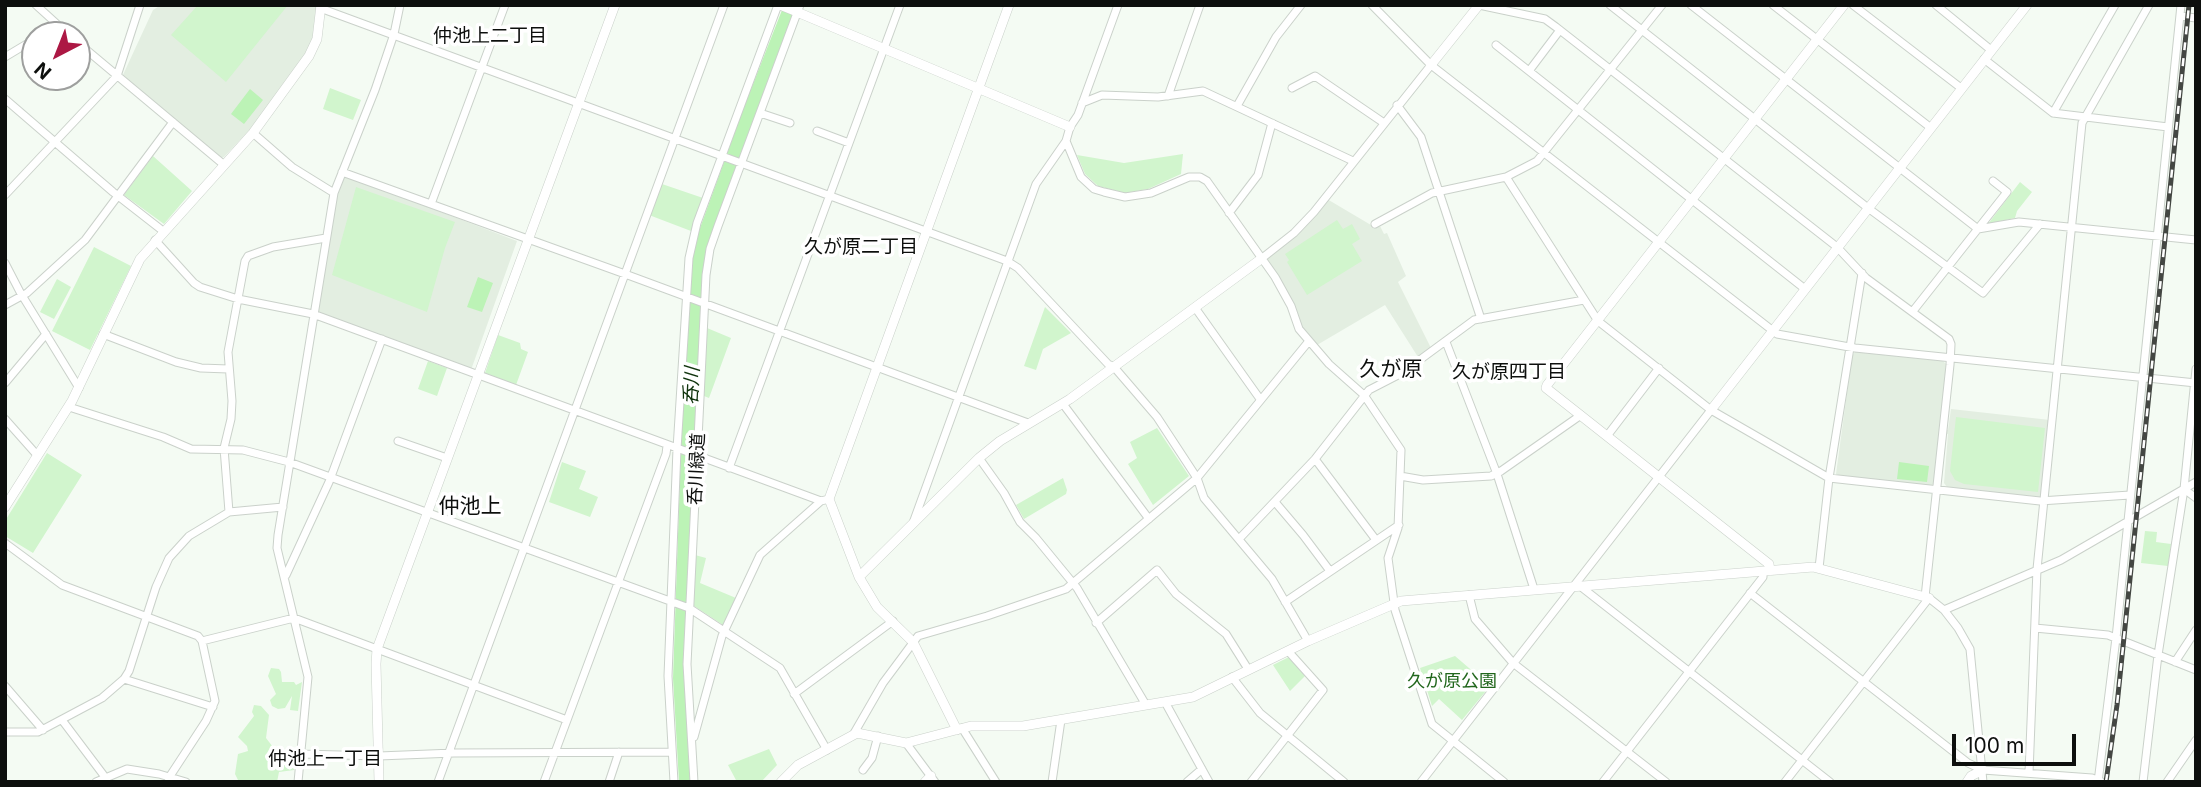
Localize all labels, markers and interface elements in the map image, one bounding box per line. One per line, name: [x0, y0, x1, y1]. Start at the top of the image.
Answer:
north arrow: [21, 21, 91, 91]
district label: 仲池上二丁目: [433, 25, 547, 47]
text: N: [30, 57, 56, 84]
district label: 久が原二丁目: [804, 236, 918, 258]
district label: 久が原: [1360, 357, 1422, 383]
district label: 久が原四丁目: [1452, 361, 1566, 383]
water label: 呑川: [680, 366, 704, 406]
street label: 呑川緑道: [684, 432, 710, 506]
district label: 仲池上: [439, 494, 501, 520]
park label: 久が原公園: [1407, 671, 1497, 693]
scale bar: [1956, 720, 2080, 764]
text: 100 m: [1965, 733, 2024, 758]
district label: 仲池上一丁目: [268, 748, 382, 770]

